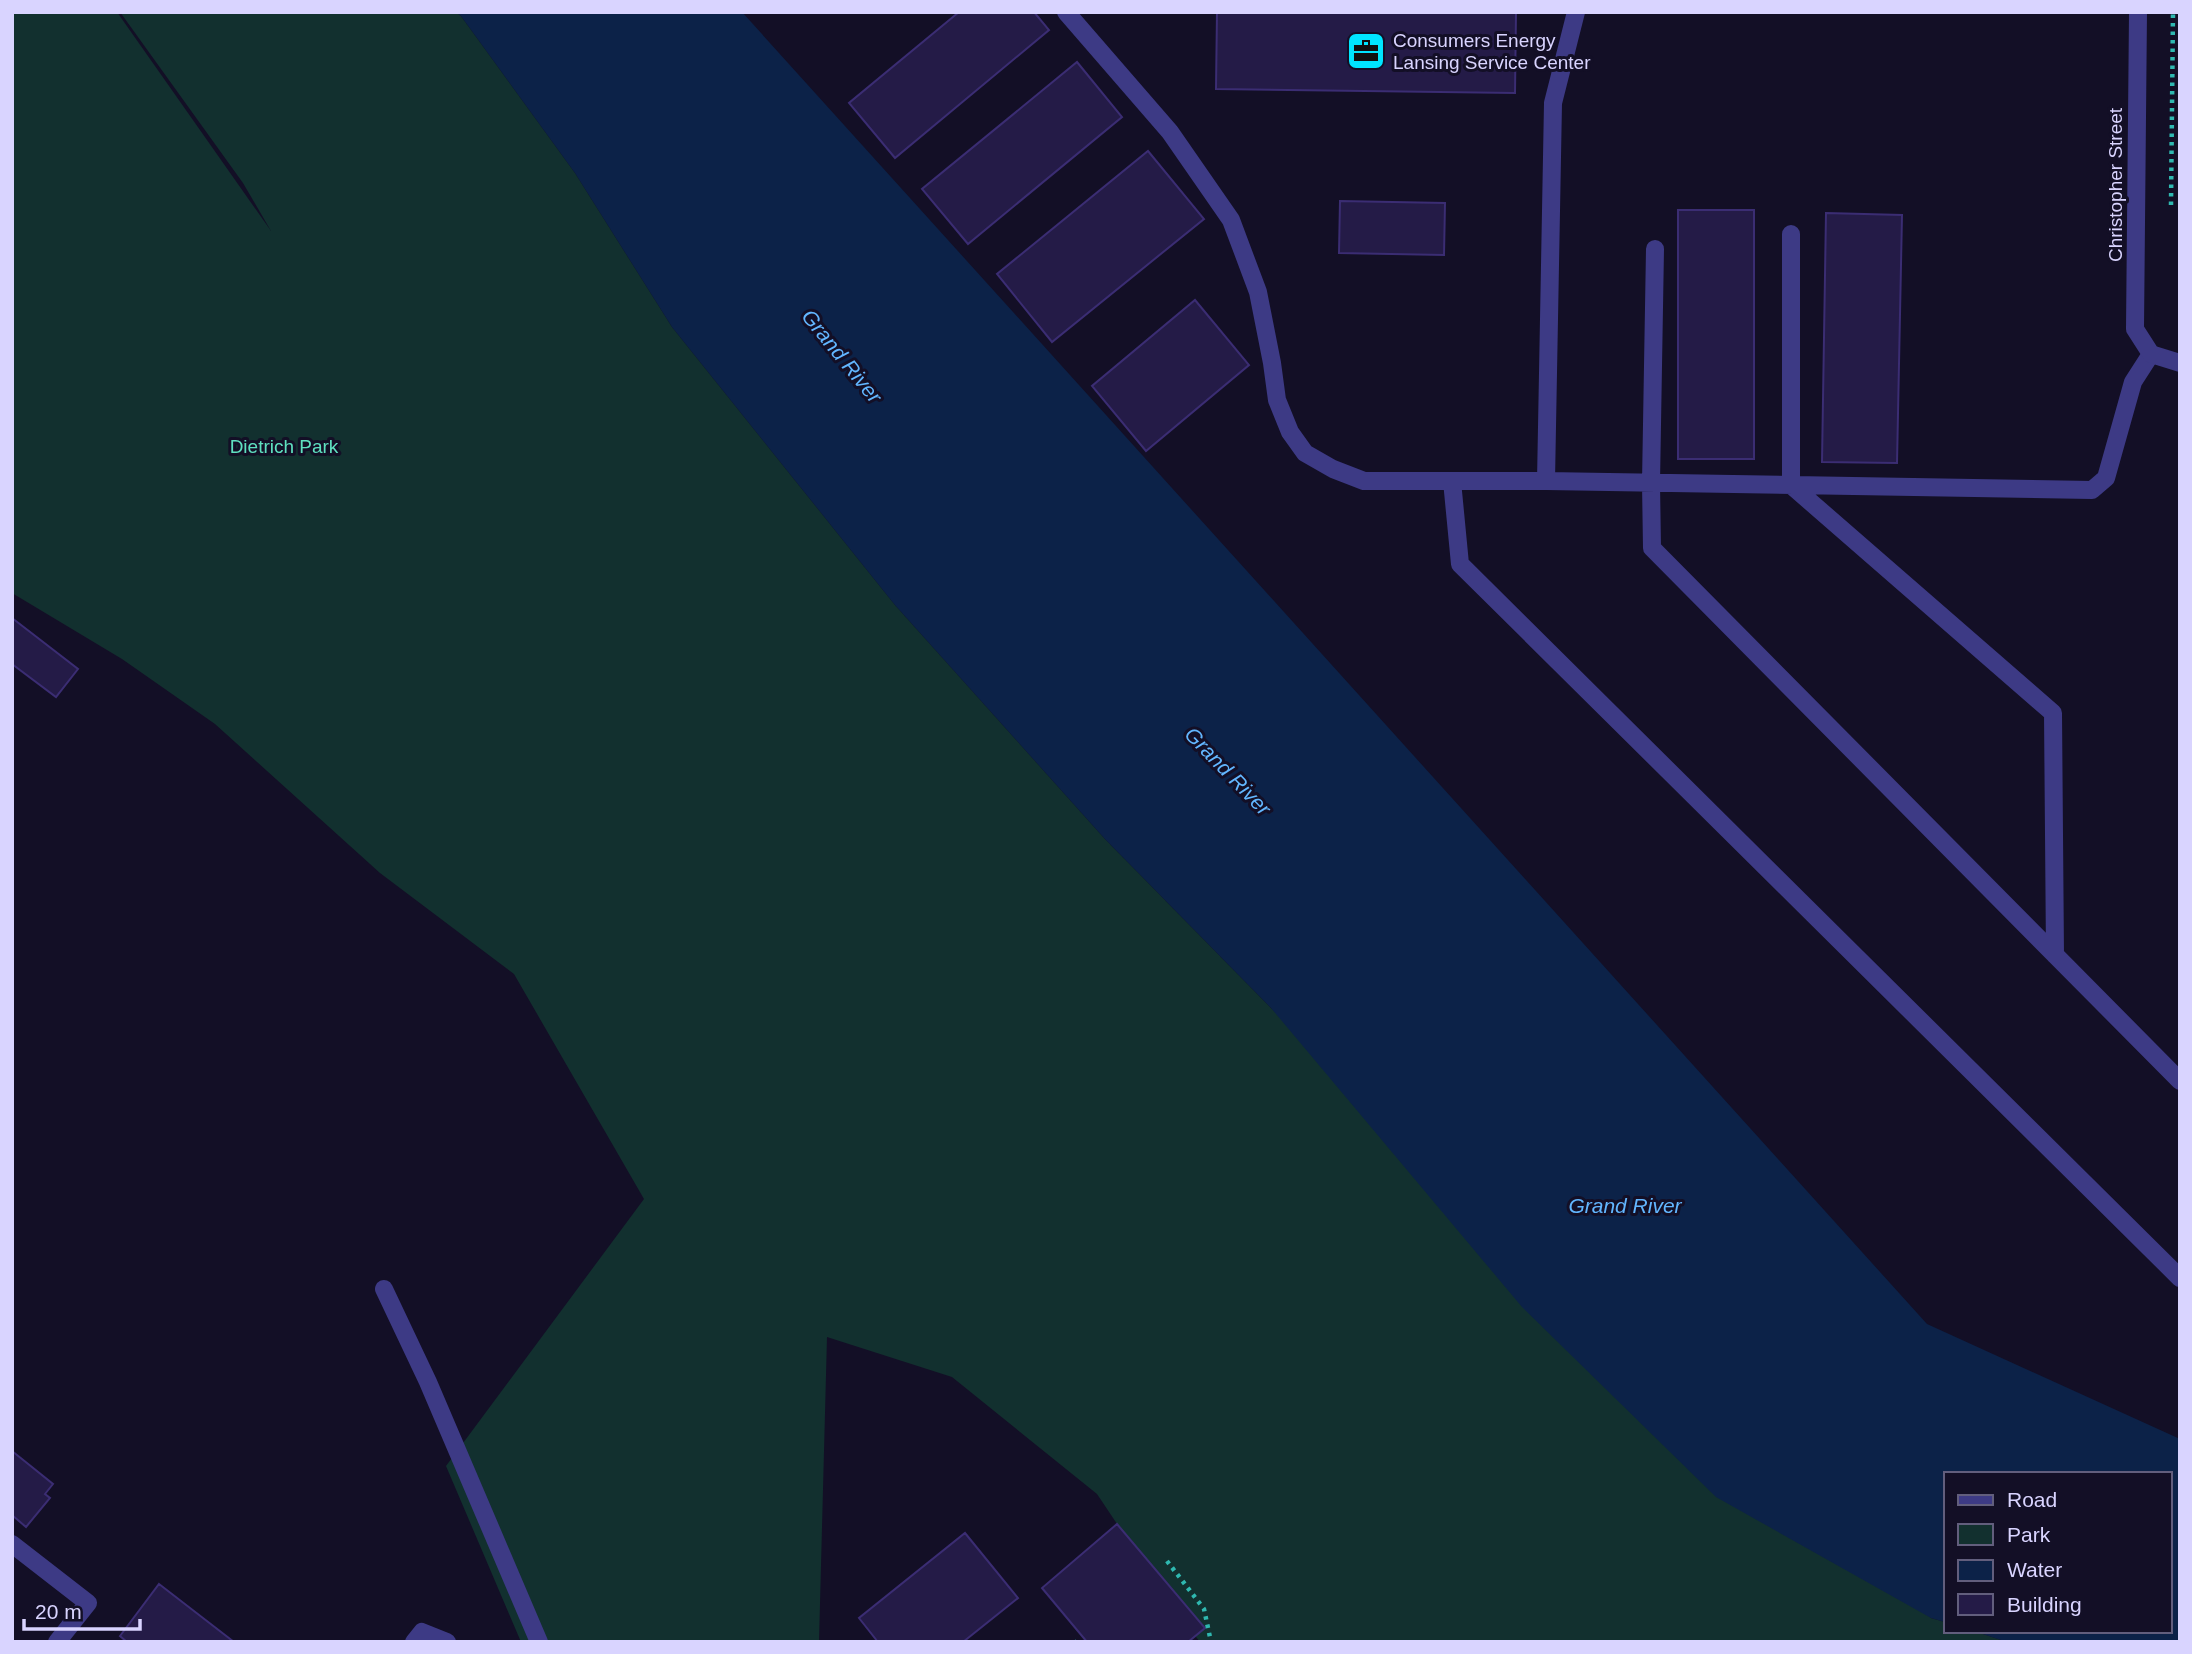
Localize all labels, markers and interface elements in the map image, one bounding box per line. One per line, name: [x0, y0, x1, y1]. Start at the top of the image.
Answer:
office icon: Consumers Energy Lansing Service Center: [1345, 30, 1387, 72]
place label: Consumers Energy Lansing Service Center: [1393, 30, 1591, 73]
street label: Christopher Street: [2105, 107, 2126, 262]
water label: Grand River: [797, 305, 887, 408]
park label: Dietrich Park: [230, 436, 339, 457]
water label: Grand River: [1180, 722, 1276, 820]
water label: Grand River: [1568, 1194, 1683, 1217]
legend: [1944, 1472, 2171, 1633]
text: Road: [2007, 1488, 2057, 1511]
text: Park: [2007, 1523, 2051, 1546]
text: Water: [2007, 1558, 2062, 1581]
scale bar: [24, 1588, 140, 1632]
text: Building: [2007, 1593, 2082, 1616]
text: 20 m: [35, 1600, 82, 1623]

